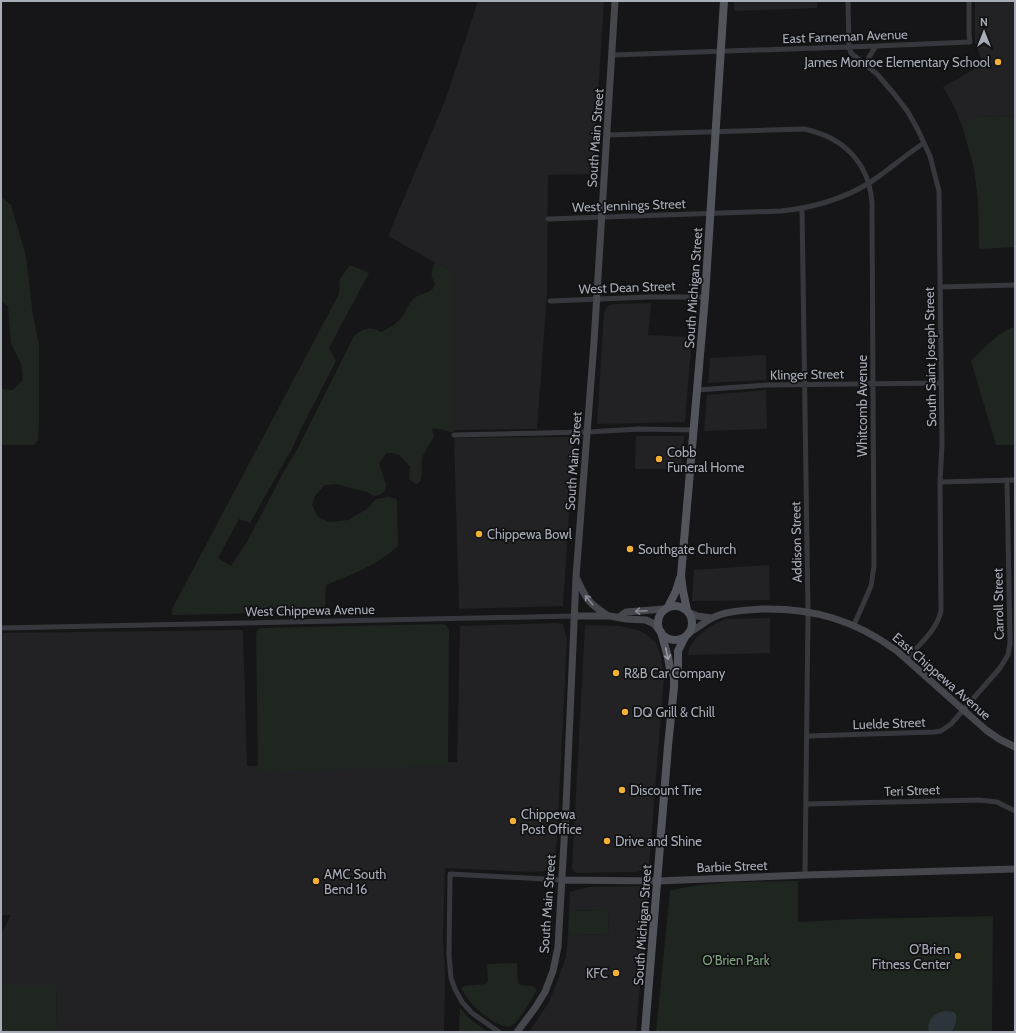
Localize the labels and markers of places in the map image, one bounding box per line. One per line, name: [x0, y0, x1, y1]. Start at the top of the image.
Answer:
place label: James Monroe Elementary School: [804, 54, 990, 70]
marker: James Monroe Elementary School: [993, 57, 1003, 67]
place label: Cobb Funeral Home: [667, 444, 745, 475]
marker: Cobb Funeral Home: [654, 454, 664, 464]
place label: Chippewa Bowl: [487, 526, 572, 542]
marker: Chippewa Bowl: [474, 529, 484, 539]
place label: Southgate Church: [638, 541, 736, 557]
marker: Southgate Church: [625, 544, 635, 554]
place label: R&B Car Company: [624, 665, 726, 681]
marker: R&B Car Company: [611, 668, 621, 678]
place label: DQ Grill & Chill: [633, 704, 715, 720]
marker: DQ Grill & Chill: [620, 707, 630, 717]
place label: Discount Tire: [630, 782, 702, 798]
marker: Discount Tire: [617, 785, 627, 795]
place label: Chippewa Post Office: [521, 806, 582, 837]
marker: Chippewa Post Office: [508, 816, 518, 826]
place label: Drive and Shine: [615, 833, 702, 849]
marker: Drive and Shine: [602, 836, 612, 846]
place label: AMC South Bend 16: [324, 866, 386, 897]
marker: AMC South Bend 16: [311, 876, 321, 886]
place label: O’Brien Fitness Center: [872, 941, 951, 972]
marker: O’Brien Fitness Center: [953, 951, 963, 961]
place label: KFC: [586, 965, 608, 981]
marker: KFC: [611, 968, 621, 978]

